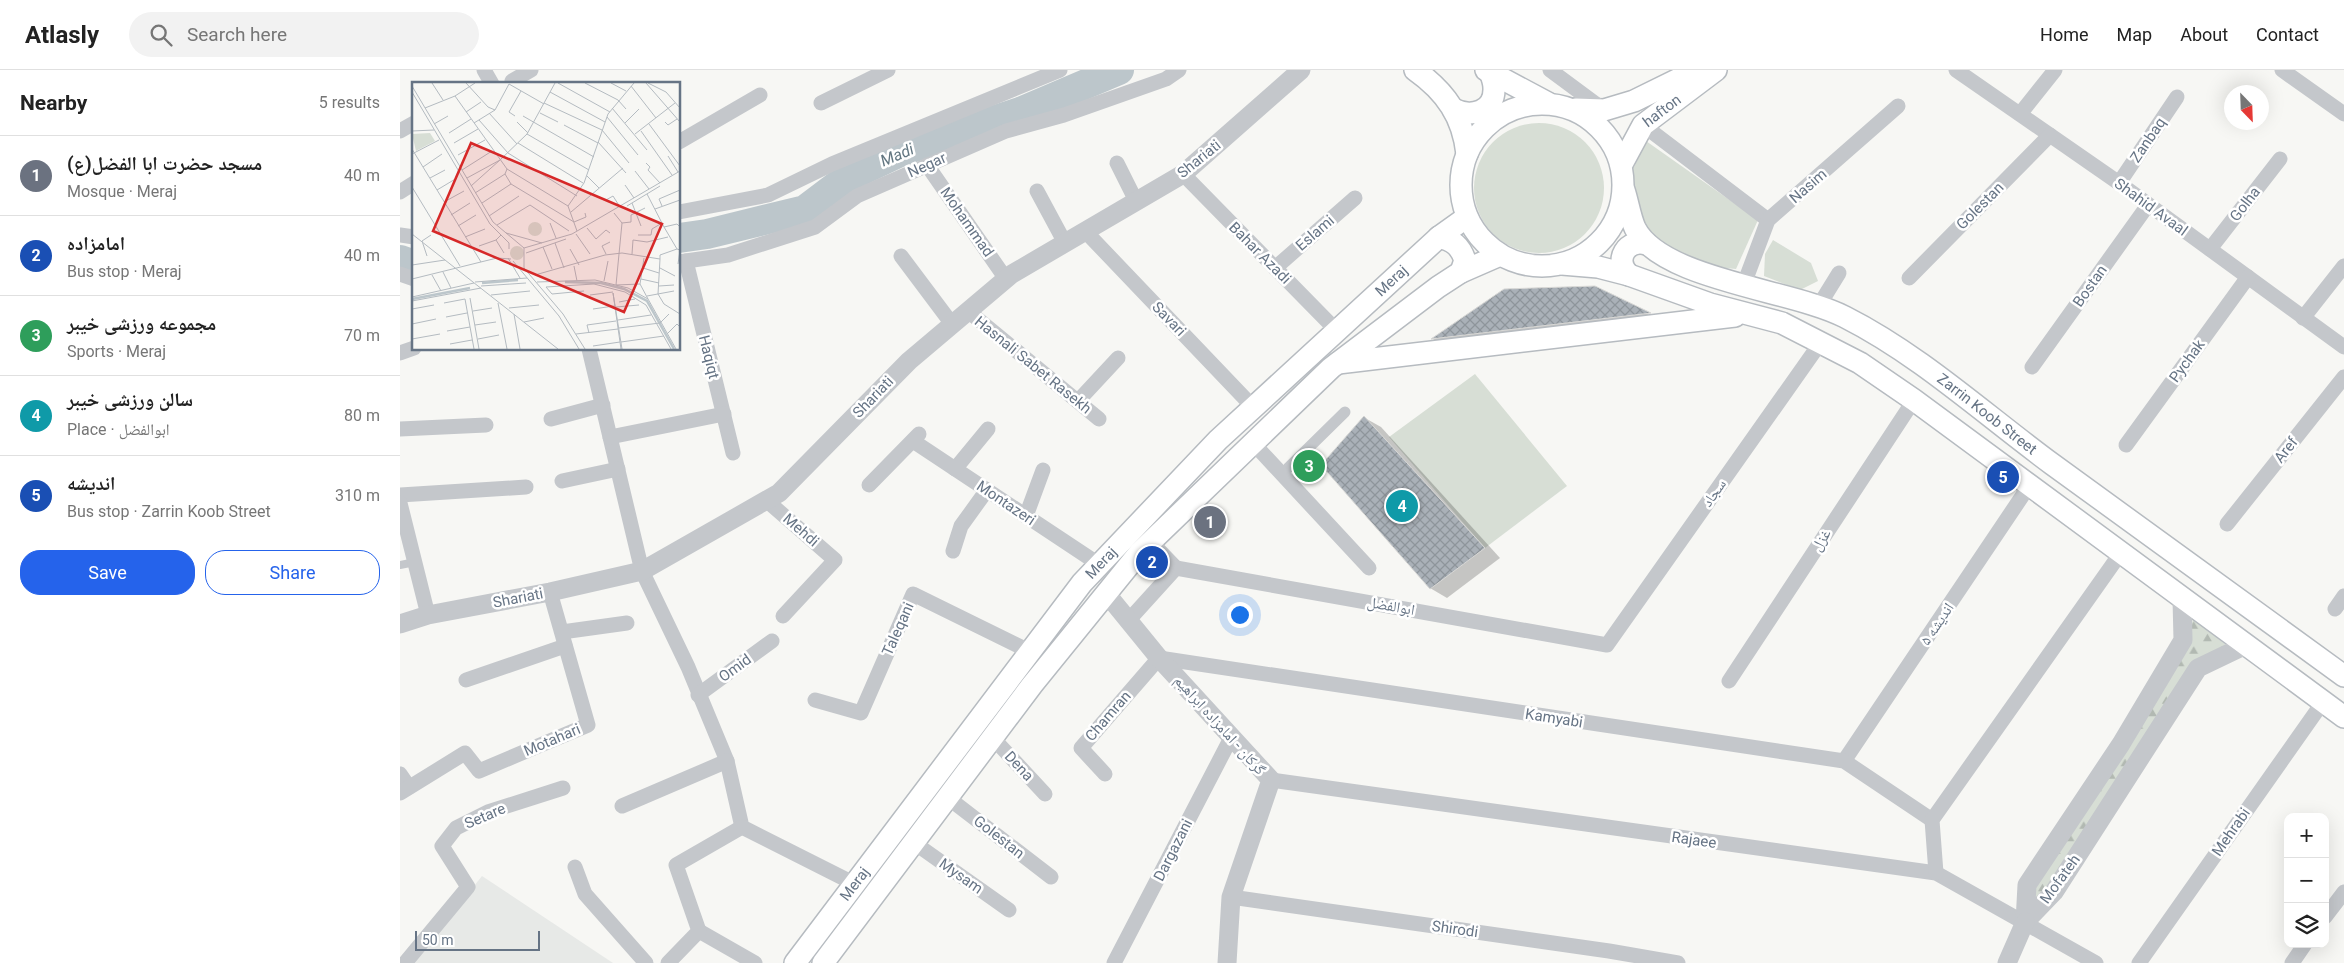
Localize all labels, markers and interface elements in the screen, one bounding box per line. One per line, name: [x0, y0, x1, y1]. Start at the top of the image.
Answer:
search box: [129, 12, 479, 57]
text: Atlasly: [25, 21, 99, 49]
icon: search: [147, 21, 175, 49]
text: Search here: [187, 23, 287, 46]
text: Home: [2040, 24, 2089, 45]
text: Map: [2117, 24, 2152, 45]
text: About: [2180, 24, 2228, 45]
text: Contact: [2256, 24, 2319, 45]
inset map: [412, 82, 680, 350]
north arrow: [2224, 85, 2269, 130]
text: Nearby: [20, 91, 87, 115]
street label: hafton: [1639, 91, 1685, 131]
text: 5 results: [319, 93, 380, 112]
street label: Zanbaq: [2126, 114, 2170, 166]
street label: Shariati: [1174, 136, 1224, 182]
water label: Madi: [877, 139, 917, 170]
street label: Negar: [905, 149, 949, 181]
text: مسجد حضرت ابا الفضل(ع): [67, 152, 262, 175]
street label: Nasim: [1786, 165, 1830, 207]
text: 1: [31, 166, 41, 185]
text: 40 m: [344, 166, 380, 185]
street label: Shahid Avaal: [2111, 174, 2191, 240]
street label: Golestan: [1953, 179, 2007, 233]
text: Mosque · Meraj: [67, 182, 177, 201]
street label: Golha: [2226, 183, 2264, 225]
street label: Mohammad: [936, 184, 998, 260]
street label: Eslami: [1292, 211, 1338, 255]
street label: Bahar Azadi: [1225, 218, 1295, 288]
text: امامزاده: [67, 232, 125, 255]
text: 2: [31, 246, 41, 265]
text: 40 m: [344, 246, 380, 265]
street label: Meraj: [1371, 261, 1411, 300]
text: Bus stop · Meraj: [67, 262, 182, 281]
street label: Bostan: [2069, 262, 2111, 310]
street label: Savari: [1148, 298, 1190, 340]
text: مجموعه ورزشی خیبر: [67, 312, 216, 335]
street label: Hasnali Sabet Rasekh: [971, 312, 1095, 418]
text: 3: [31, 326, 41, 345]
text: 70 m: [344, 326, 380, 345]
street label: Haqiqt: [695, 333, 723, 381]
street label: Pychak: [2165, 336, 2209, 386]
text: Sports · Meraj: [67, 342, 166, 361]
street label: Zarrin Koob Street: [1934, 370, 2040, 458]
street label: Shariati: [849, 372, 897, 422]
text: سالن ورزشی خیبر: [67, 388, 193, 411]
text: 4: [31, 406, 41, 425]
text: 80 m: [344, 406, 380, 425]
text: Place · ابوالفضل: [67, 420, 170, 439]
street label: Aref: [2270, 433, 2302, 467]
pin: 3: [1293, 447, 1325, 485]
pin: 5: [1987, 458, 2019, 496]
text: اندیشه: [67, 472, 115, 495]
street label: سجاد: [1698, 476, 1730, 510]
street label: Montazeri: [973, 477, 1039, 529]
text: 5: [31, 486, 41, 505]
text: 310 m: [335, 486, 380, 505]
pin: 4: [1386, 487, 1418, 525]
text: Bus stop · Zarrin Koob Street: [67, 502, 271, 521]
pin: 1: [1194, 503, 1226, 541]
street label: Mehdi: [779, 510, 823, 550]
street label: غزل: [1807, 525, 1836, 555]
street label: Meraj: [1082, 543, 1121, 583]
pin: 2: [1136, 543, 1168, 581]
button: Save: [20, 550, 195, 595]
button: Share: [205, 550, 380, 595]
street label: Shariati: [491, 584, 545, 612]
street label: ابوالفضل: [1366, 593, 1416, 620]
street label: اندیشه ۵: [1916, 599, 1958, 649]
street label: Taleqani: [878, 600, 918, 658]
your location: [1227, 602, 1253, 628]
street label: Omid: [715, 650, 755, 686]
street label: گرکان - امامزاده ابراهیم: [1170, 672, 1270, 779]
street label: Chamran: [1081, 687, 1135, 745]
street label: Kamyabi: [1524, 705, 1584, 731]
street label: Motahari: [521, 720, 583, 760]
street label: Dena: [1001, 747, 1037, 785]
street label: Setare: [462, 799, 508, 833]
street label: Mehrabi: [2208, 805, 2254, 859]
street label: Golestan: [970, 812, 1028, 862]
map controls: [2284, 813, 2329, 948]
button: +: [2284, 813, 2329, 858]
street label: Dargazani: [1150, 816, 1196, 884]
street label: Rajaee: [1670, 828, 1718, 852]
street label: Mofateh: [2036, 851, 2084, 907]
street label: Mysam: [936, 855, 986, 897]
button: −: [2284, 858, 2329, 903]
street label: Meraj: [836, 864, 873, 904]
button: layers: [2284, 903, 2329, 948]
street label: Shirodi: [1431, 917, 1479, 941]
scale bar: [415, 928, 540, 951]
text: 50 m: [422, 932, 454, 948]

